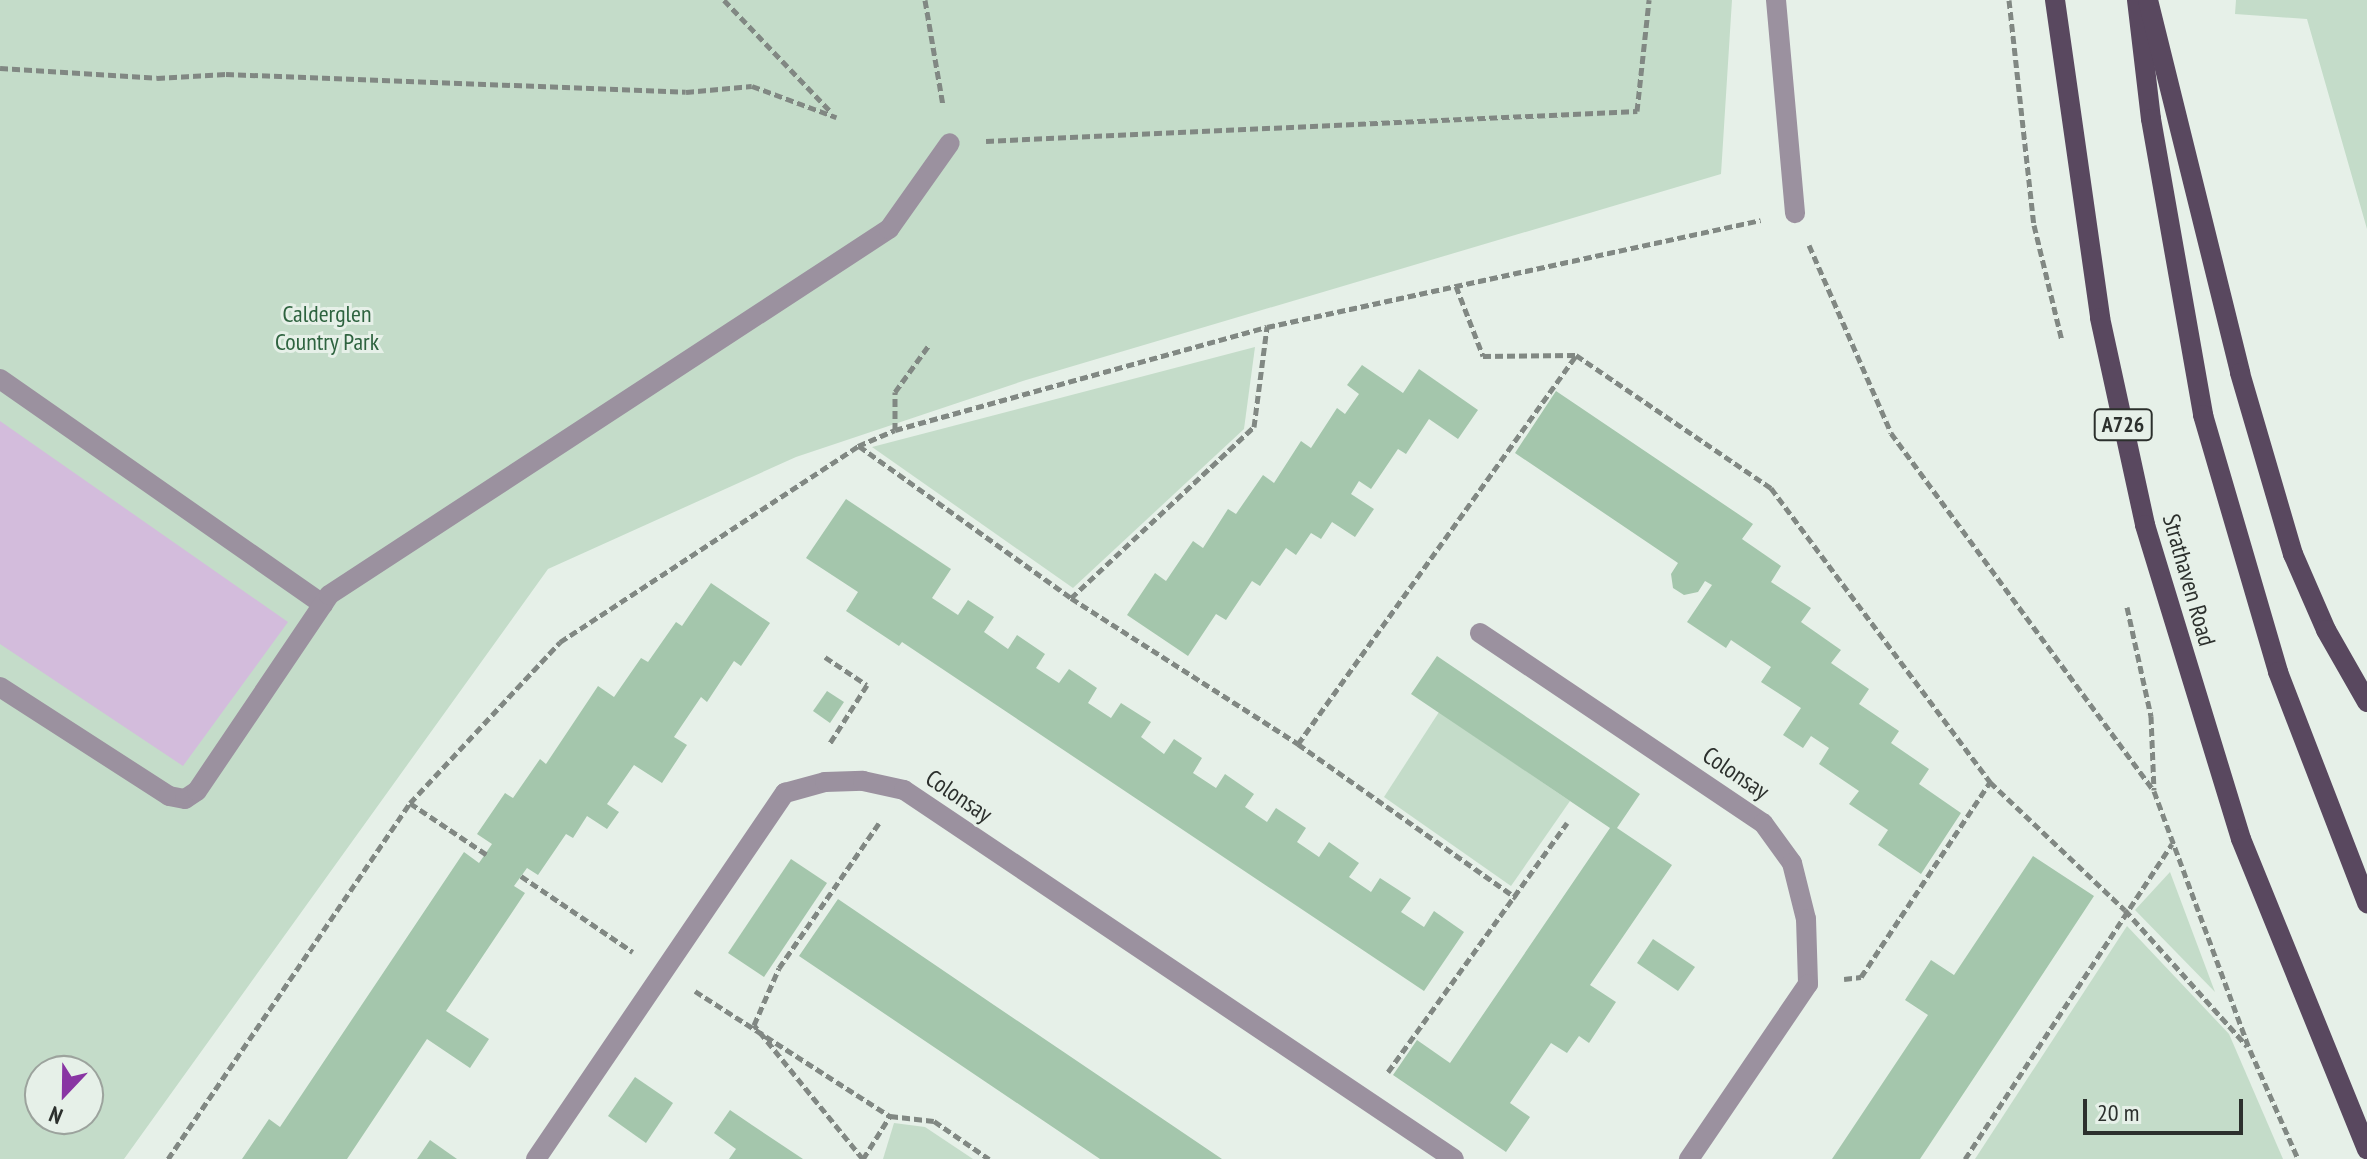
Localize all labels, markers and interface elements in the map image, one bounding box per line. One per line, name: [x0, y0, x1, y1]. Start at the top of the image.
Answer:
park label: Calderglen Country Park: [275, 300, 379, 356]
road number: A726: [2093, 407, 2153, 443]
street label: Strathaven Road: [2156, 511, 2222, 649]
street label: Colonsay: [1697, 740, 1775, 806]
street label: Colonsay: [920, 763, 998, 829]
north arrow: [24, 1055, 104, 1135]
scale bar: [2087, 1083, 2247, 1133]
text: 20 m: [2097, 1097, 2139, 1128]
text: N: [45, 1100, 67, 1131]

